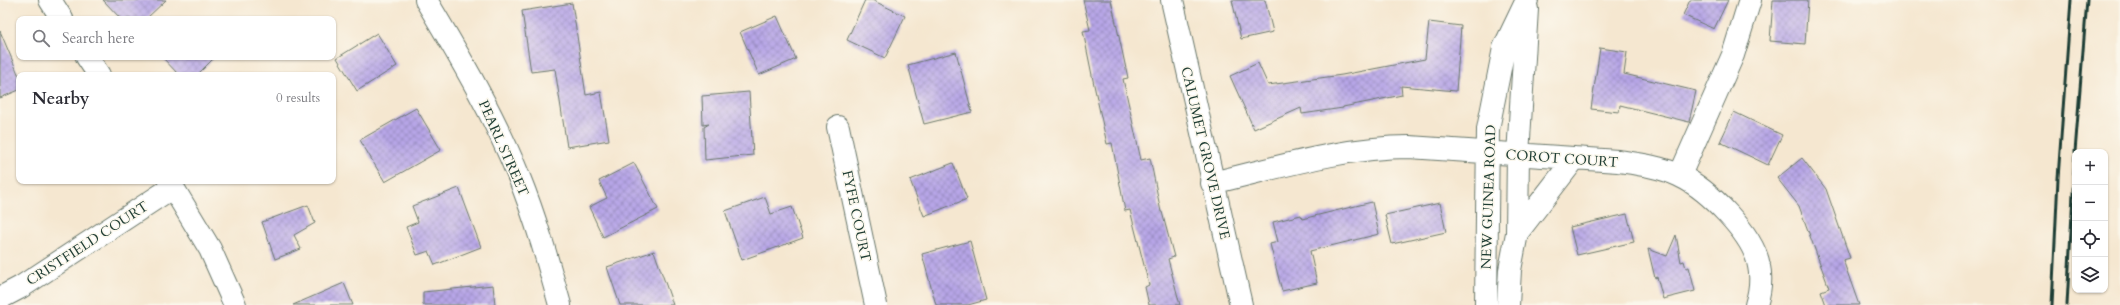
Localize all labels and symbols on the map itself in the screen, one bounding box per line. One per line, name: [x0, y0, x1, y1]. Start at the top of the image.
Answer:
street label: CALUMET GROVE DRIVE: [1176, 65, 1235, 242]
street label: PEARL STREET: [474, 97, 533, 199]
street label: NEW GUINEA ROAD: [1476, 124, 1501, 270]
street label: COROT COURT: [1505, 145, 1619, 172]
street label: FYFE COURT: [838, 169, 875, 264]
street label: CRISTFIELD COURT: [23, 197, 152, 290]

